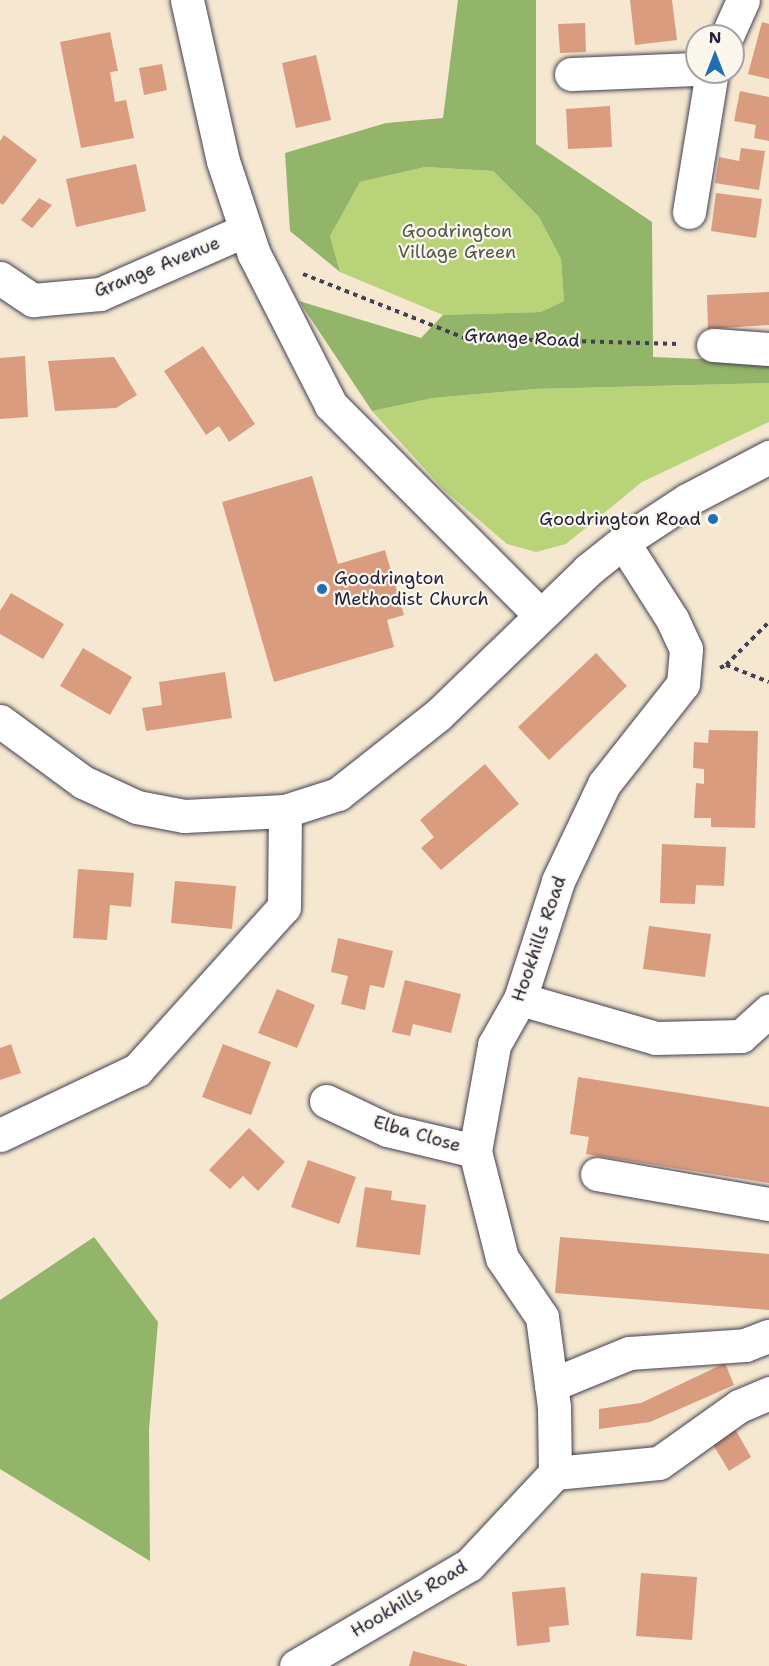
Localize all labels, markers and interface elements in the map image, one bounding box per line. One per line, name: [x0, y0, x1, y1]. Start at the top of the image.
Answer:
north arrow: [685, 24, 745, 84]
text: N: [709, 27, 721, 48]
park label: Goodrington Village Green: [398, 221, 516, 264]
street label: Grange Avenue: [91, 232, 223, 302]
street label: Grange Road: [464, 324, 580, 352]
place label: Goodrington Road: [539, 508, 701, 530]
marker: Goodrington Road: [706, 512, 720, 526]
place label: Goodrington Methodist Church: [334, 568, 489, 610]
marker: Goodrington Methodist Church: [315, 582, 329, 596]
street label: Hookhills Road: [507, 873, 571, 1005]
street label: Elba Close: [371, 1111, 463, 1157]
street label: Hookhills Road: [347, 1556, 471, 1642]

